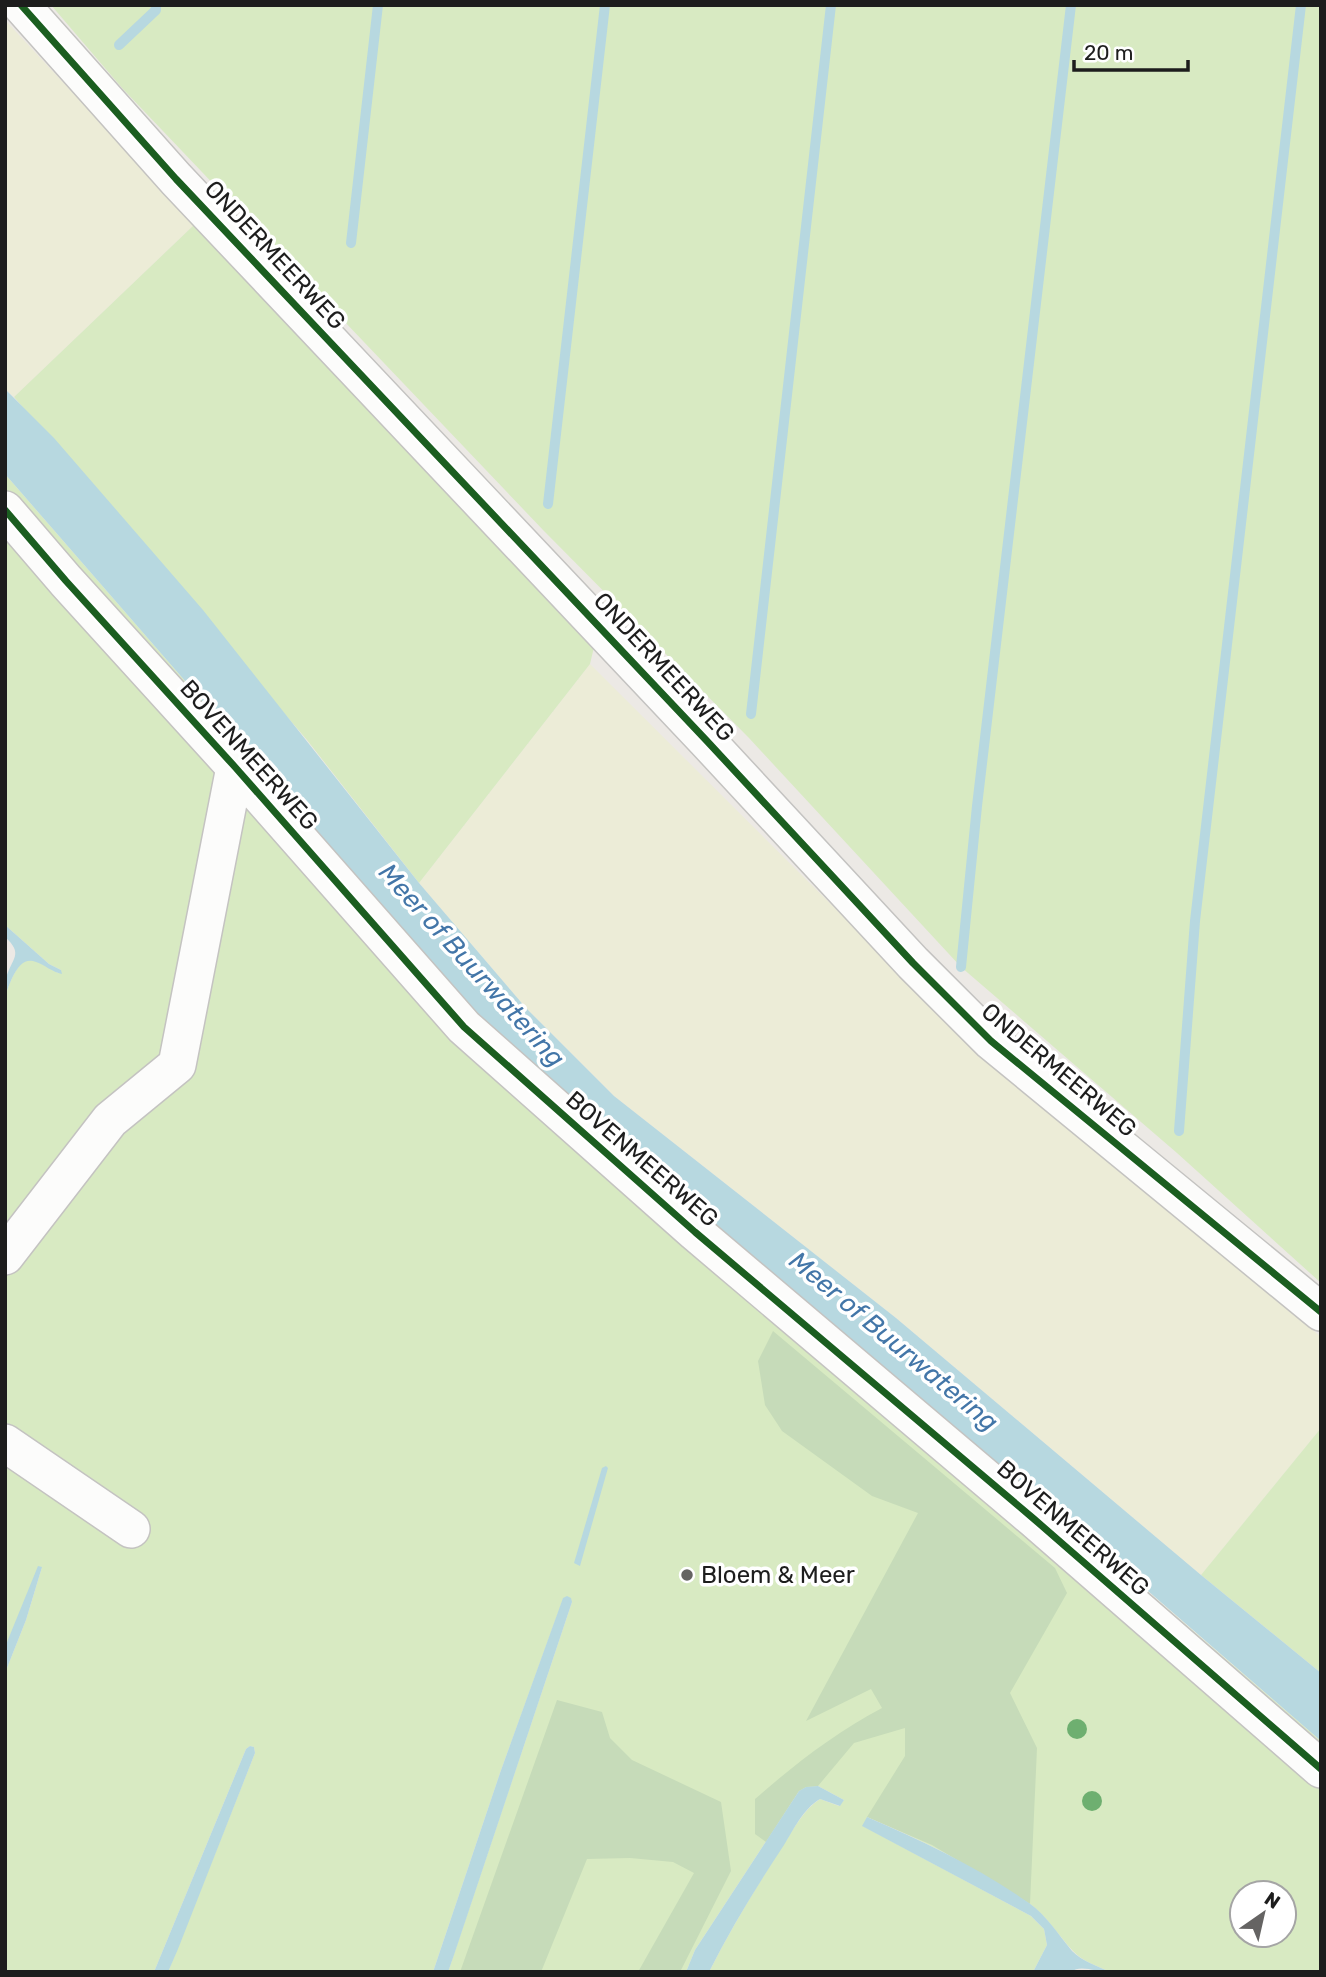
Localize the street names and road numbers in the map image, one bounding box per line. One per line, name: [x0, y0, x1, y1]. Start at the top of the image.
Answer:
street label: ONDERMEERWEG: [199, 175, 351, 335]
street label: ONDERMEERWEG: [588, 587, 740, 747]
street label: BOVENMEERWEG: [174, 674, 324, 836]
street label: ONDERMEERWEG: [976, 997, 1142, 1143]
street label: BOVENMEERWEG: [560, 1085, 724, 1233]
street label: BOVENMEERWEG: [991, 1454, 1155, 1602]

